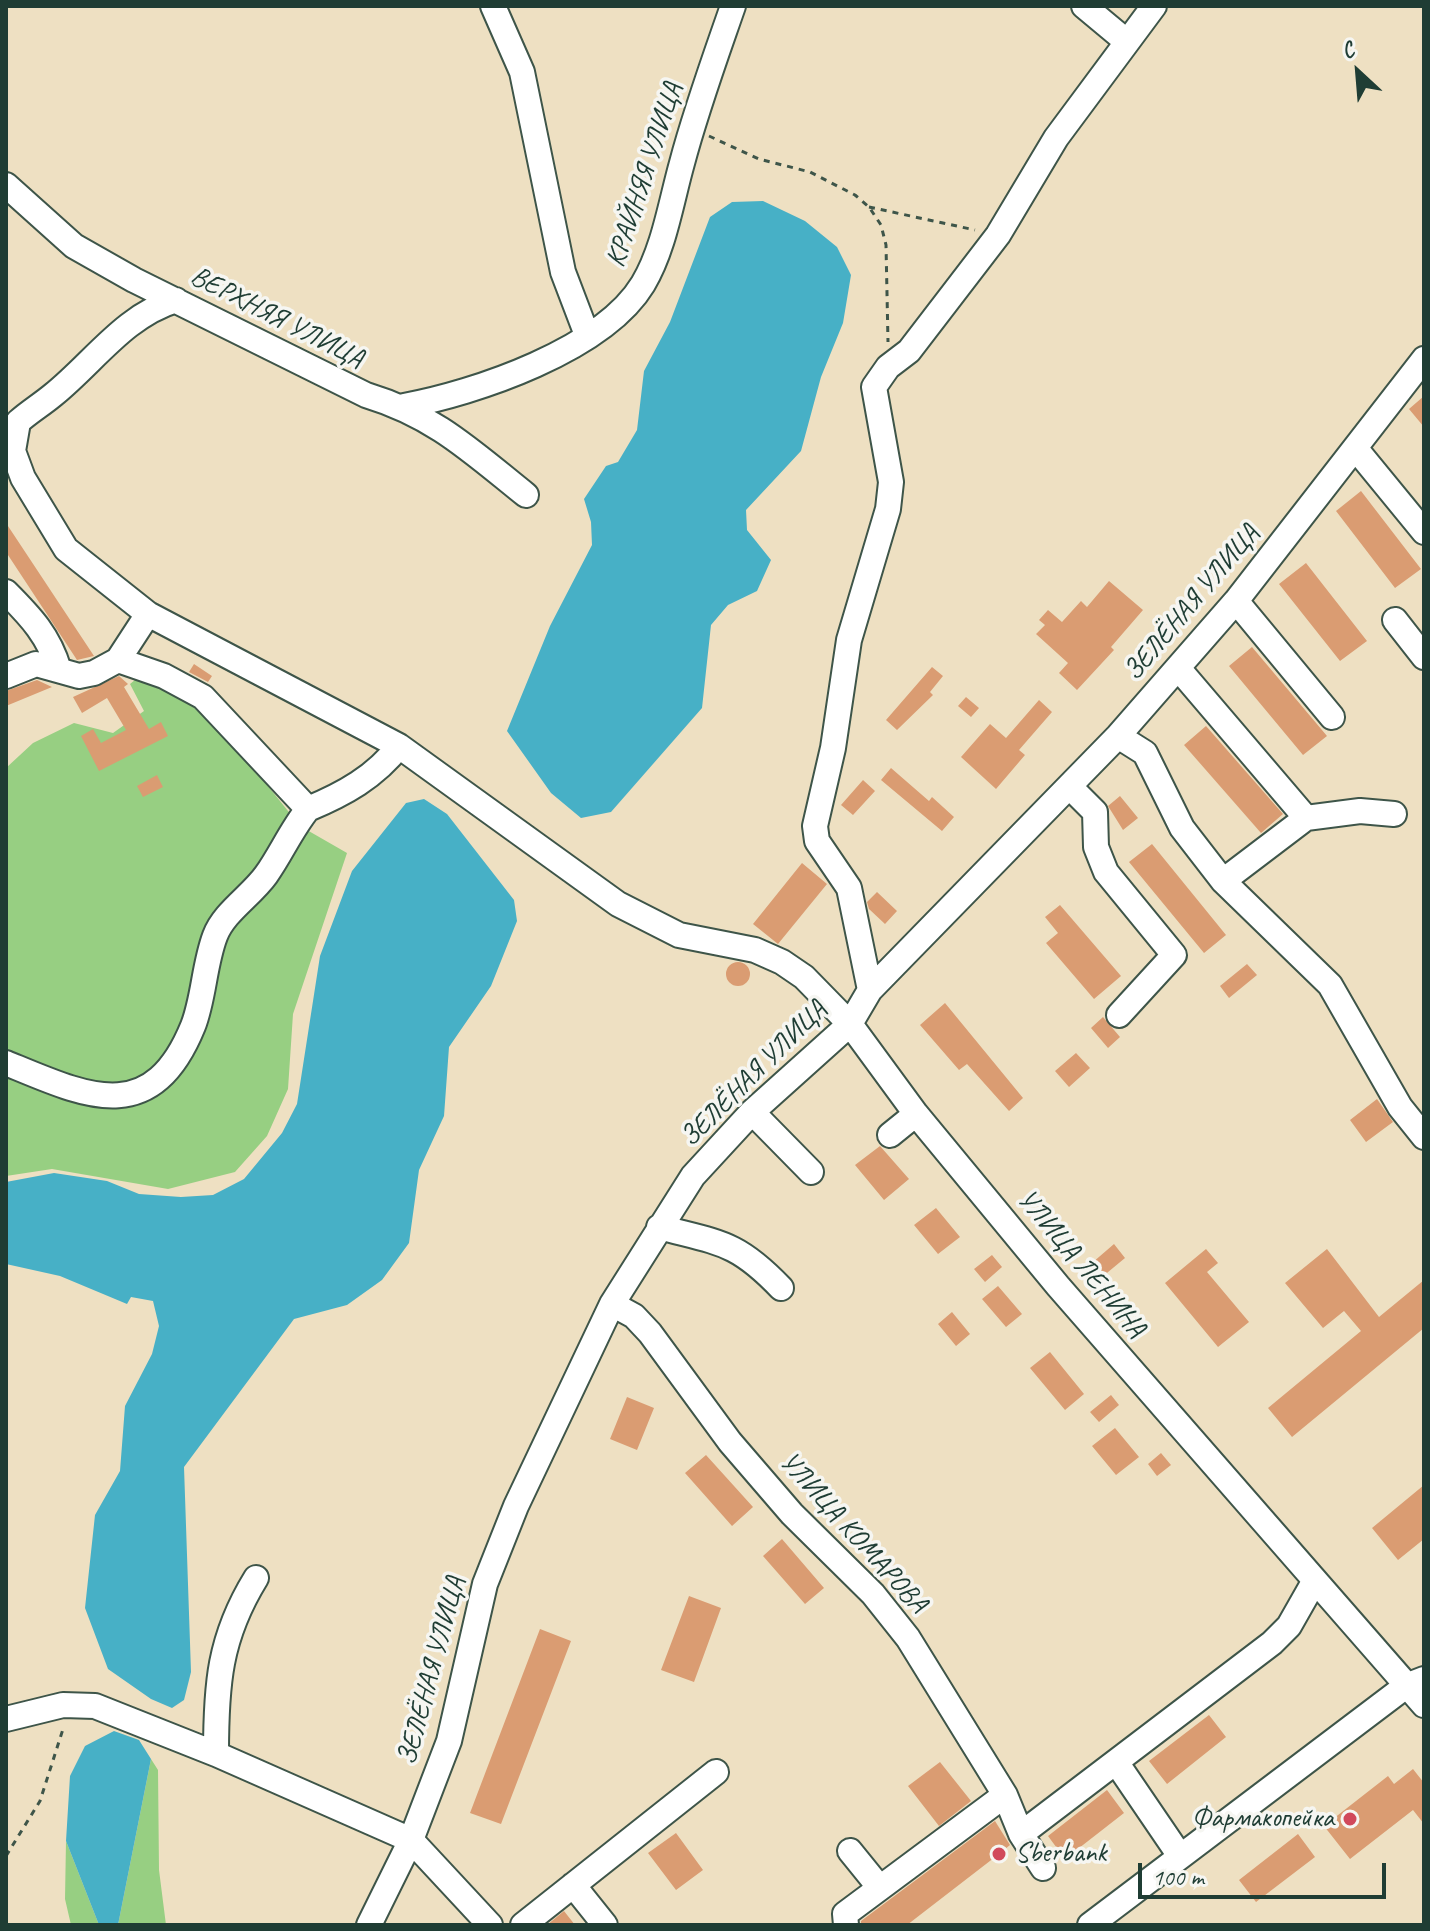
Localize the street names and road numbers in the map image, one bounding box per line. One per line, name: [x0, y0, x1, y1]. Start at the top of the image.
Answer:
street label: КРАЙНЯЯ УЛИЦА: [599, 79, 691, 271]
street label: ВЕРХНЯЯ УЛИЦА: [185, 260, 369, 376]
street label: ЗЕЛЁНАЯ УЛИЦА: [1117, 518, 1267, 688]
street label: ЗЕЛЁНАЯ УЛИЦА: [674, 994, 834, 1154]
street label: УЛИЦА ЛЕНИНА: [1009, 1183, 1153, 1345]
street label: УЛИЦА КОМАРОВА: [772, 1446, 934, 1620]
street label: ЗЕЛЁНАЯ УЛИЦА: [391, 1573, 473, 1769]

